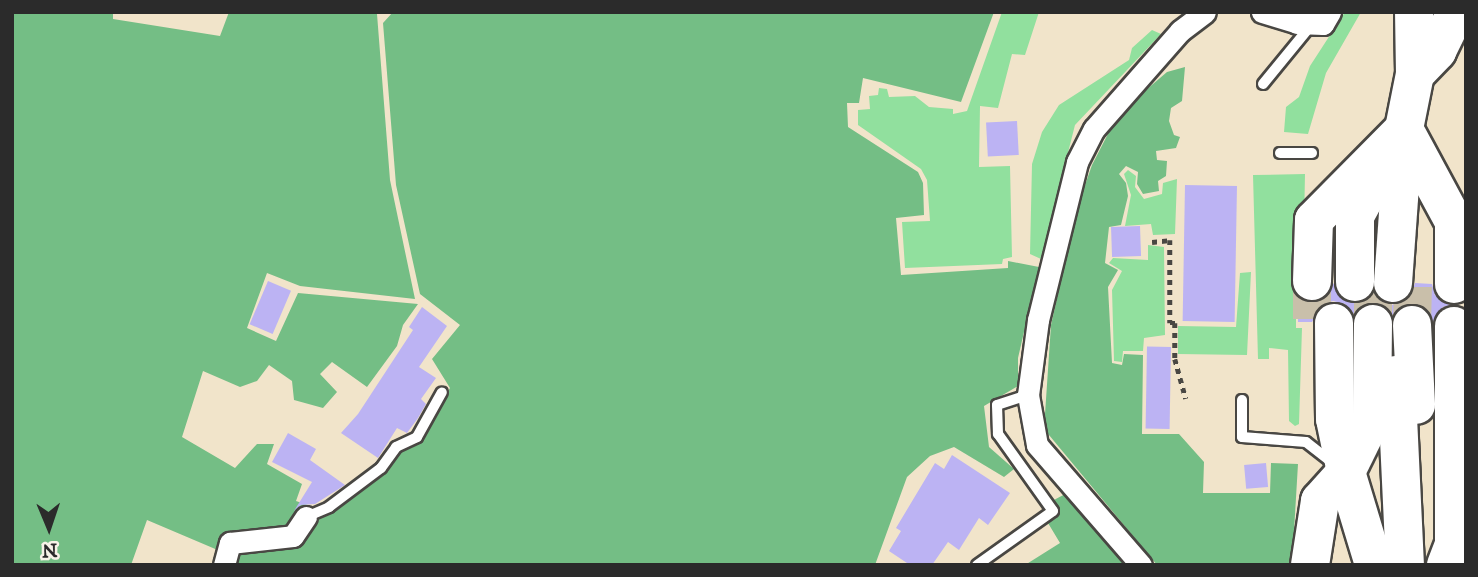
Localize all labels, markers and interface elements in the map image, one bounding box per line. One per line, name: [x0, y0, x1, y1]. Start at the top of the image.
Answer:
north arrow: [14, 493, 84, 563]
text: N: [42, 538, 58, 561]

